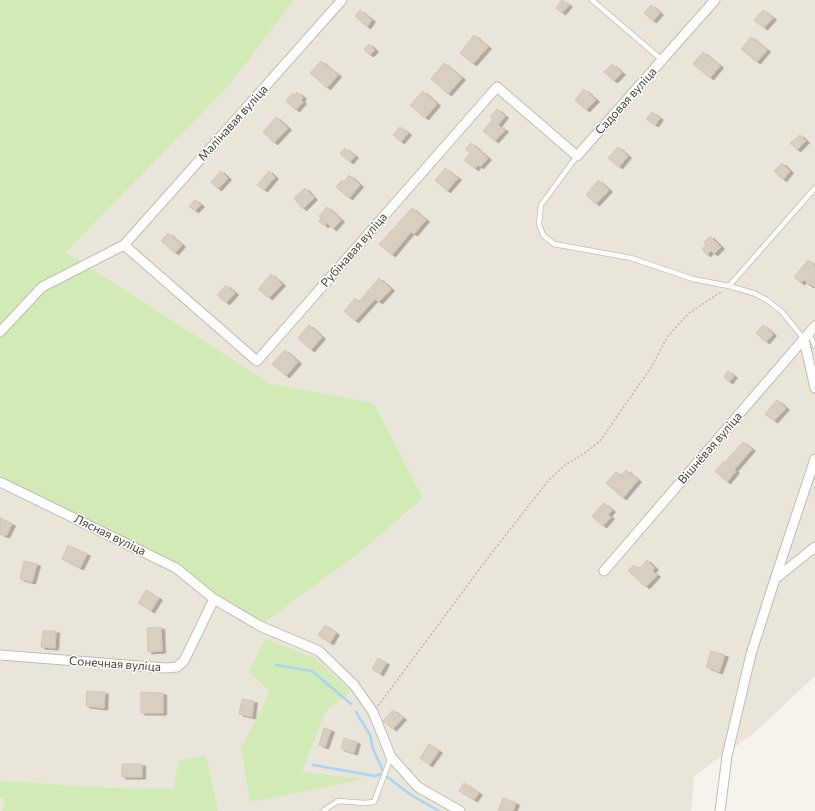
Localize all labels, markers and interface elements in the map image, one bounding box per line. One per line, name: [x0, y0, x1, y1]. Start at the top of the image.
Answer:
street label: Садовая вуліца: [592, 64, 659, 137]
street label: Малінавая вуліца: [195, 82, 270, 163]
street label: Рубінавая вуліца: [317, 209, 389, 289]
street label: Вішнёвая вуліца: [674, 409, 744, 486]
street label: Лясная вуліца: [72, 511, 149, 558]
street label: Сонечная вуліца: [69, 653, 161, 673]

